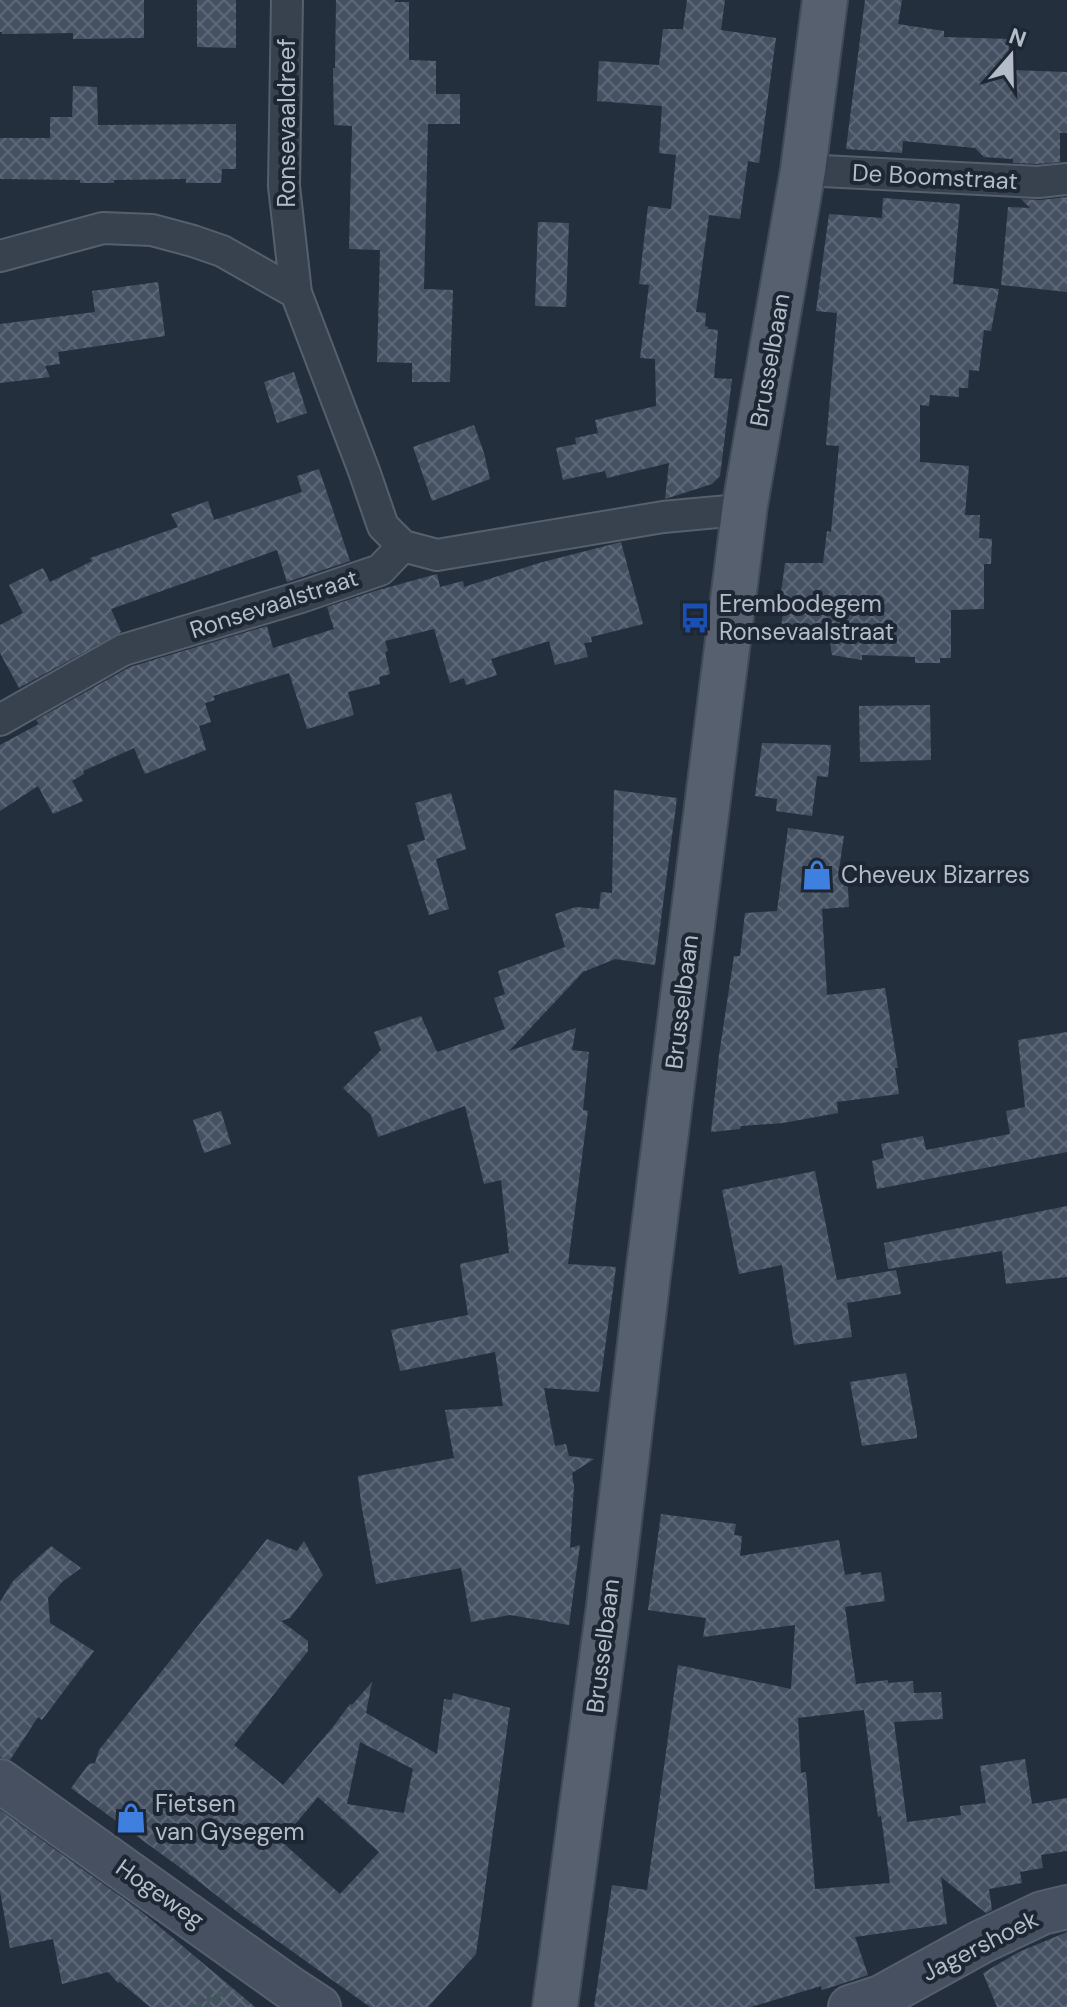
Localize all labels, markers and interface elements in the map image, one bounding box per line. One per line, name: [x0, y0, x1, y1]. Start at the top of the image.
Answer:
north arrow: [971, 16, 1051, 96]
text: N: [1005, 21, 1030, 54]
street label: Ronsevaaldreef: [271, 38, 302, 208]
street label: De Boomstraat: [851, 157, 1019, 196]
street label: Brusselbaan: [743, 291, 797, 429]
street label: Ronsevaalstraat: [186, 562, 362, 645]
place label: Erembodegem Ronsevaalstraat: [719, 588, 894, 647]
bus stop icon: Erembodegem Ronsevaalstraat: [678, 601, 712, 635]
shop icon: Cheveux Bizarres: [800, 858, 834, 892]
place label: Cheveux Bizarres: [841, 859, 1030, 890]
street label: Brusselbaan: [658, 933, 705, 1071]
street label: Brusselbaan: [579, 1577, 626, 1715]
place label: Fietsen van Gysegem: [155, 1788, 305, 1847]
shop icon: Fietsen van Gysegem: [114, 1801, 148, 1835]
street label: Hogeweg: [110, 1852, 211, 1935]
street label: Jagershoek: [916, 1903, 1043, 1988]

